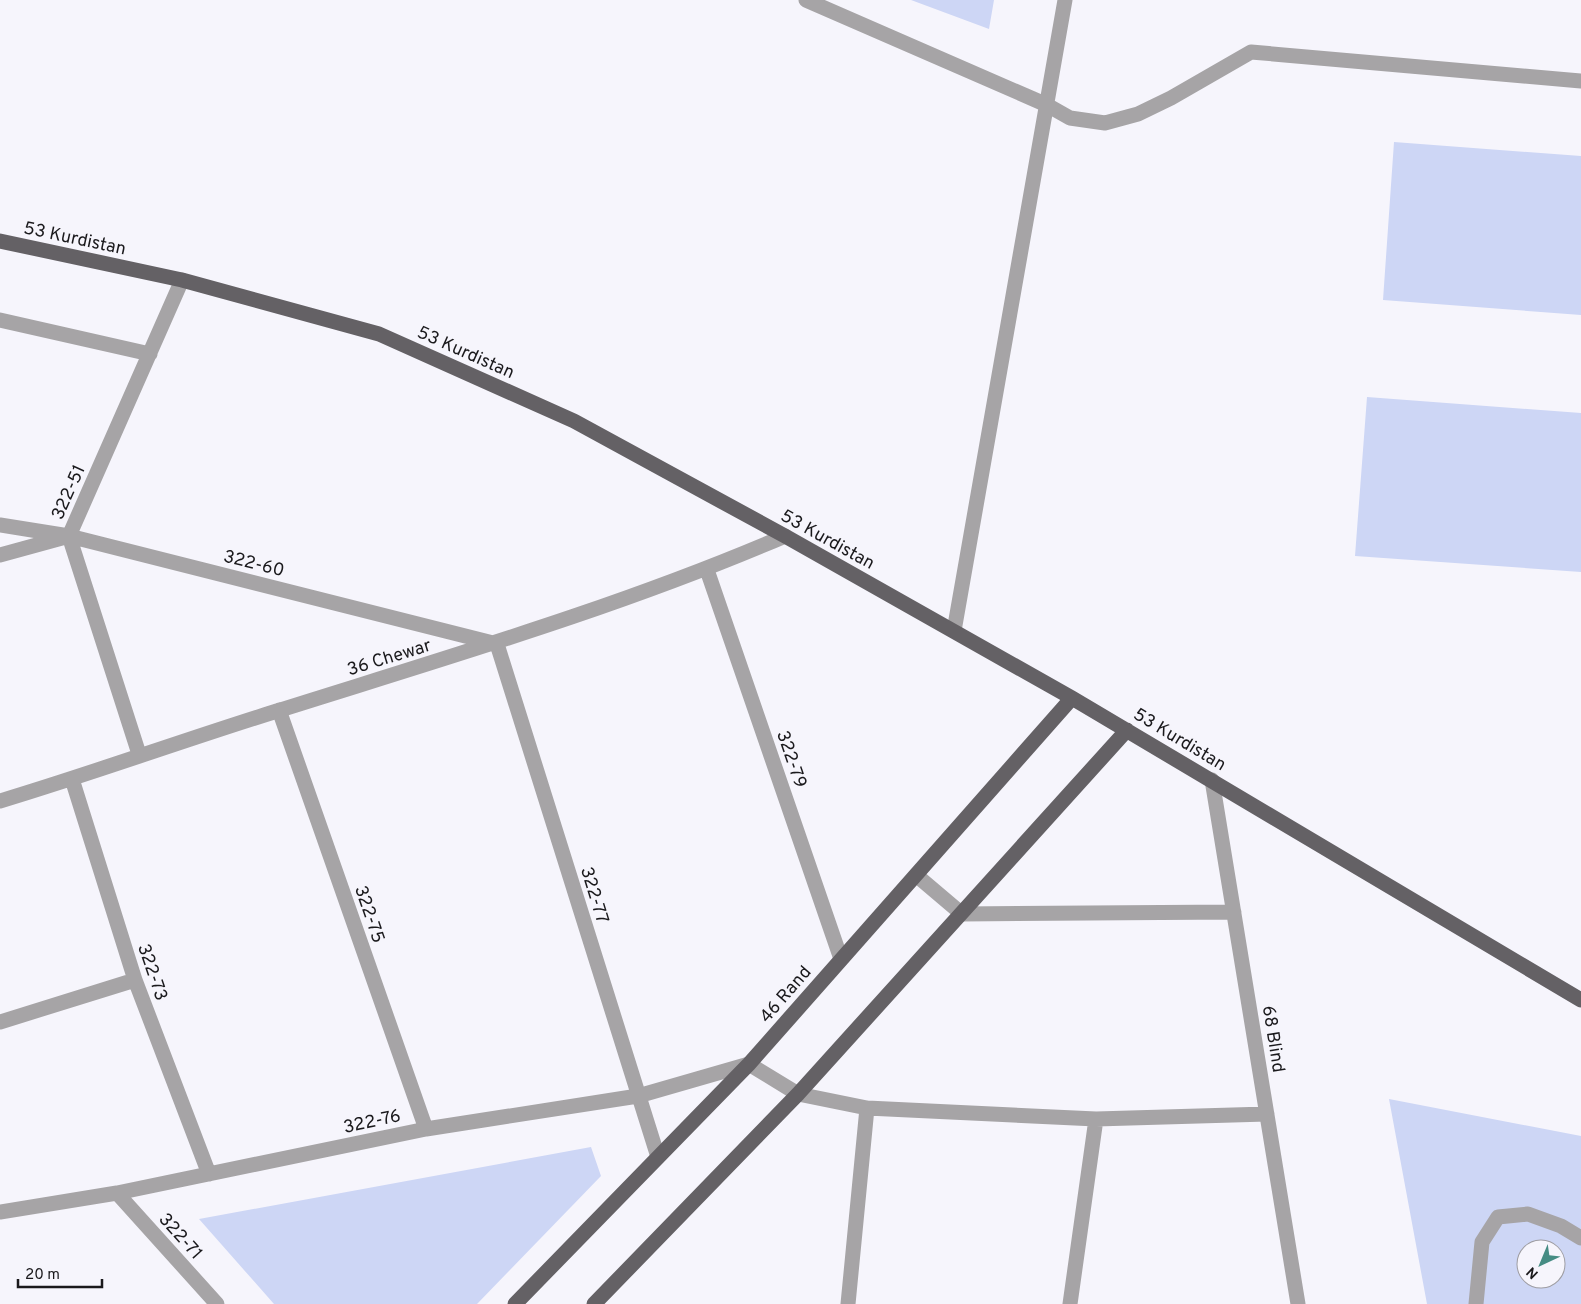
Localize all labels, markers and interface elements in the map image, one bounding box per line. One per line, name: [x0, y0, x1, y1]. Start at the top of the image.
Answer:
street label: 53 Kurdistan: [21, 217, 128, 262]
street label: 53 Kurdistan: [413, 322, 518, 385]
street label: 322-51: [47, 462, 92, 524]
street label: 53 Kurdistan: [776, 505, 878, 576]
street label: 322-60: [221, 546, 286, 583]
street label: 36 Chewar: [345, 635, 434, 682]
street label: 53 Kurdistan: [1129, 704, 1230, 777]
street label: 322-79: [770, 728, 811, 791]
street label: 322-77: [574, 864, 613, 927]
street label: 322-75: [348, 883, 389, 946]
street label: 322-73: [131, 941, 172, 1004]
street label: 46 Rand: [755, 962, 817, 1028]
street label: 68 Blind: [1256, 1004, 1289, 1074]
street label: 322-76: [342, 1105, 403, 1140]
street label: 322-71: [153, 1209, 207, 1265]
north arrow: [1516, 1239, 1566, 1289]
scale bar: [18, 1256, 101, 1288]
text: N: [1523, 1263, 1543, 1282]
text: 20 m: [25, 1266, 60, 1285]

